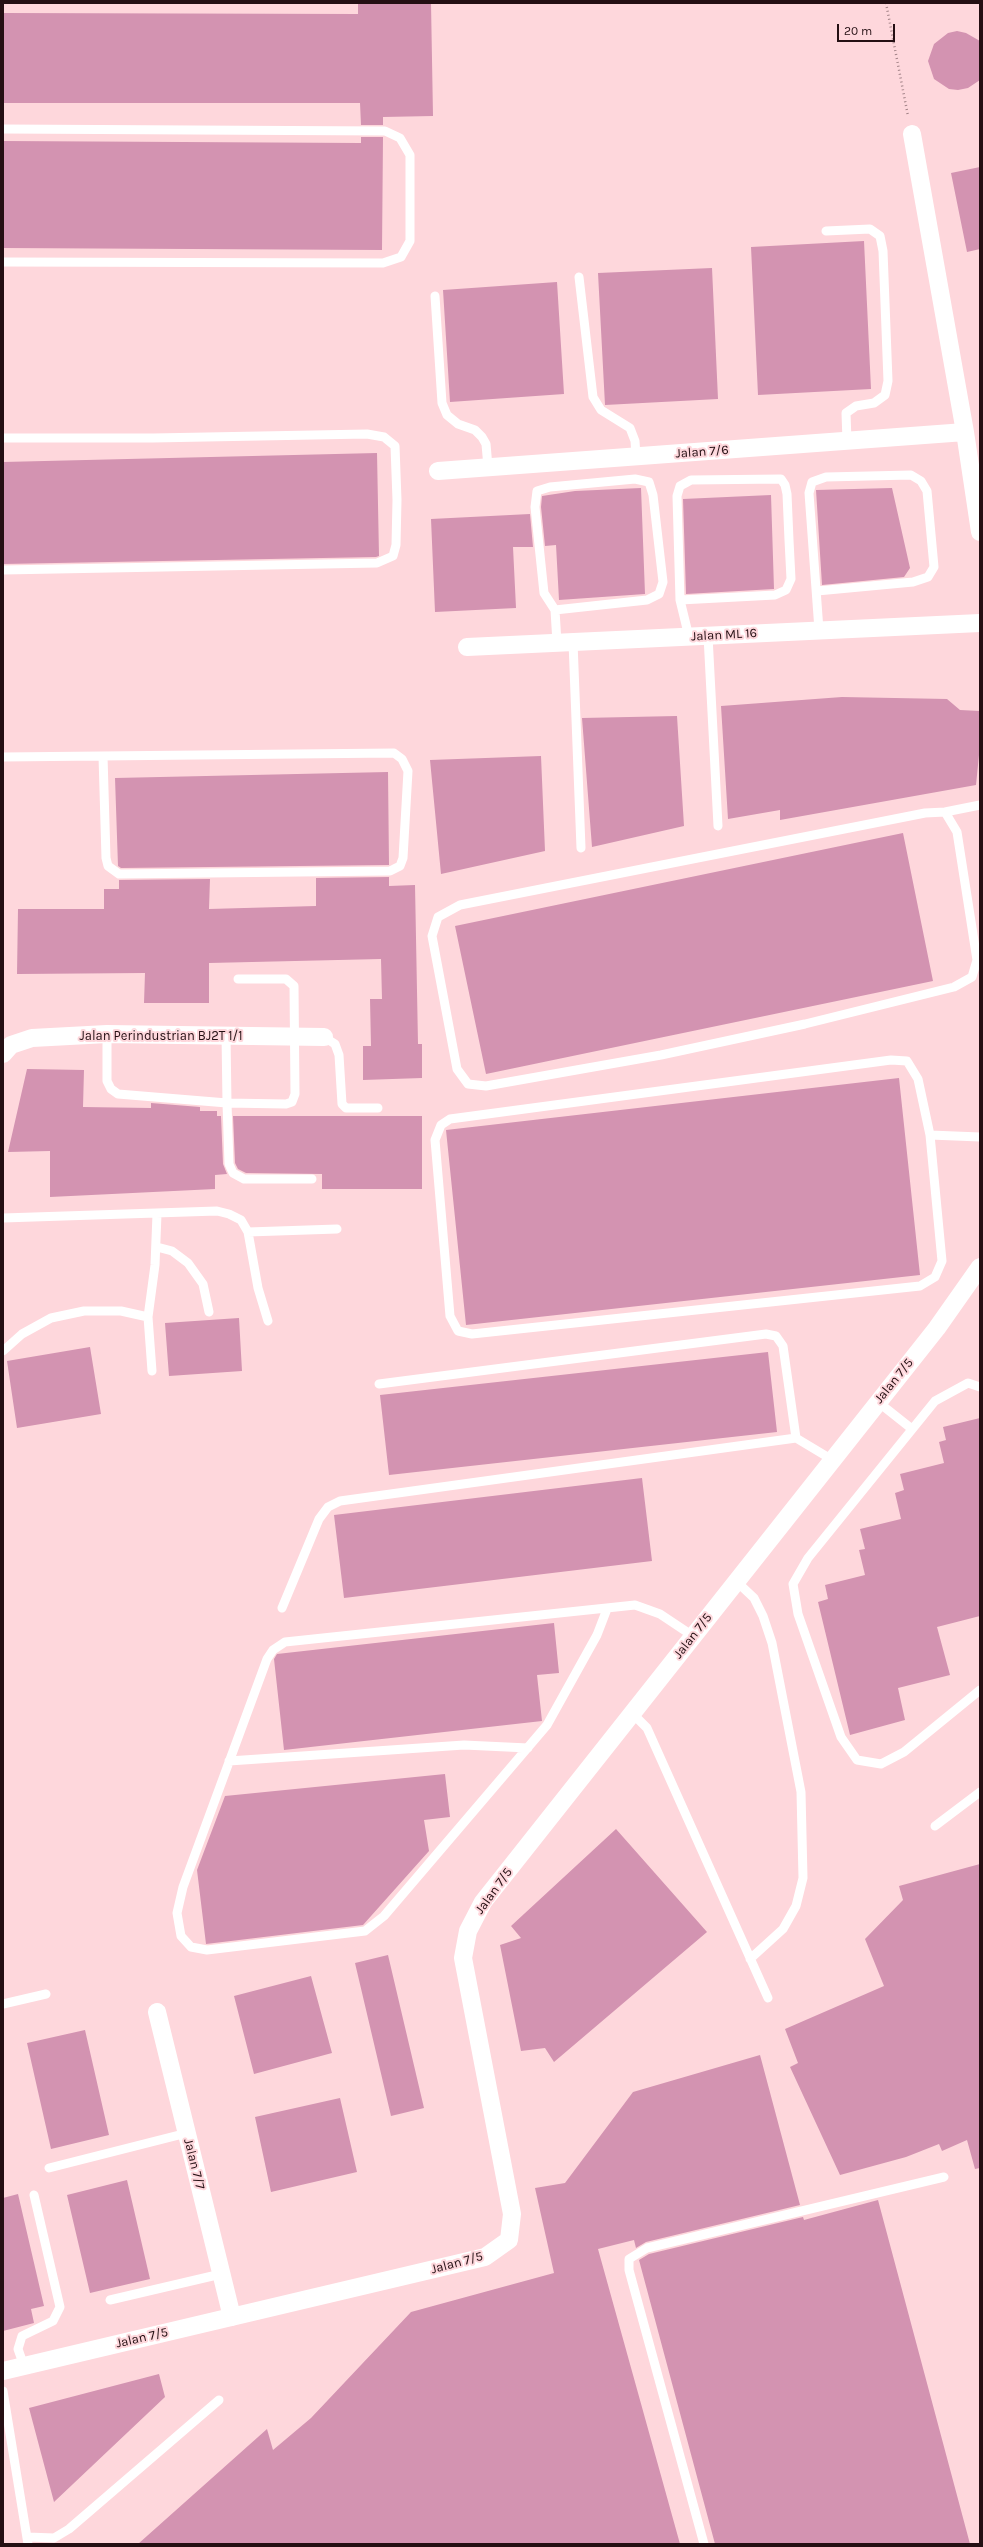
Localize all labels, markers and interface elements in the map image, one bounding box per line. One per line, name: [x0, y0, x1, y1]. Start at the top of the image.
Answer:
scale bar: [839, 16, 897, 42]
text: 20 m: [844, 24, 872, 38]
street label: Jalan 7/6: [675, 442, 729, 462]
street label: Jalan ML 16: [691, 625, 757, 645]
street label: Jalan Perindustrian BJ2T 1/1: [79, 1028, 243, 1044]
street label: Jalan 7/5: [871, 1355, 917, 1407]
street label: Jalan 7/5: [670, 1610, 716, 1662]
street label: Jalan 7/5: [472, 1865, 516, 1917]
street label: Jalan 7/7: [180, 2137, 208, 2191]
street label: Jalan 7/5: [429, 2249, 485, 2277]
street label: Jalan 7/5: [114, 2324, 170, 2352]

